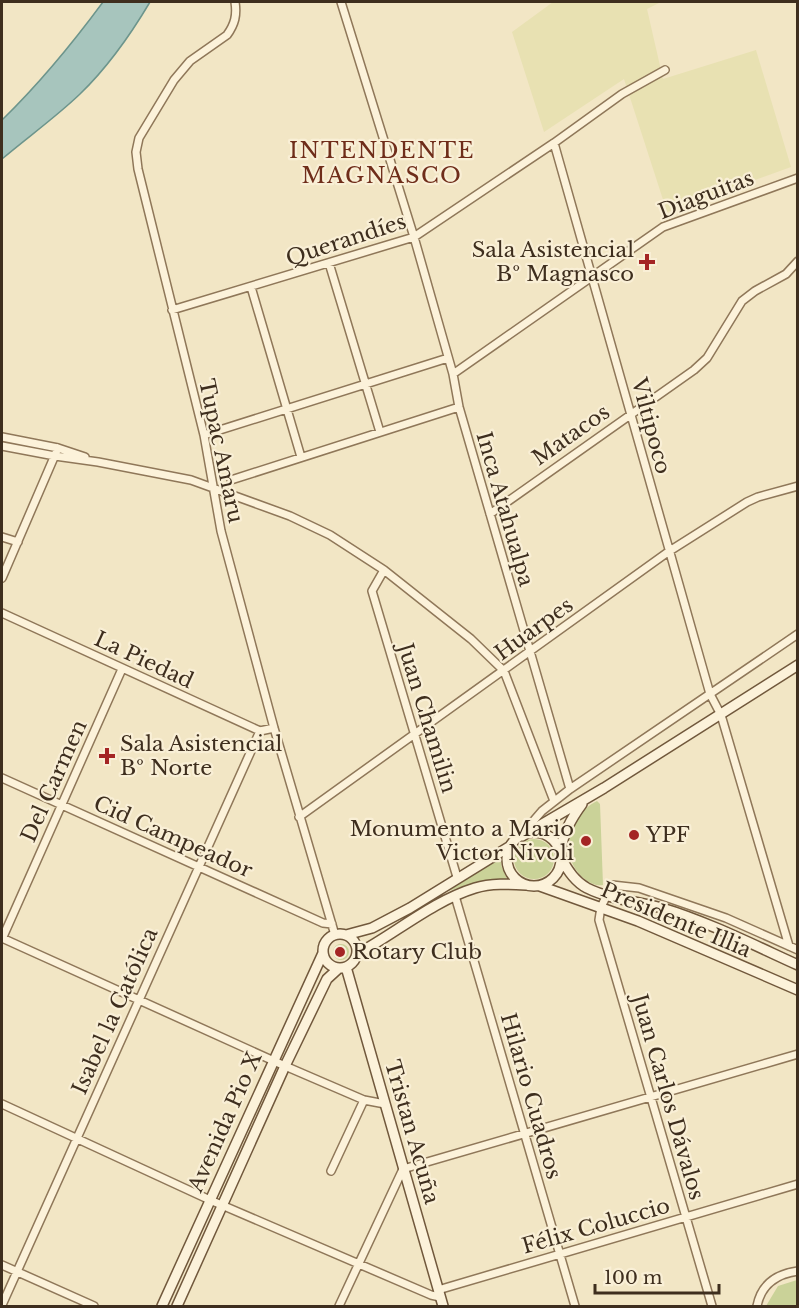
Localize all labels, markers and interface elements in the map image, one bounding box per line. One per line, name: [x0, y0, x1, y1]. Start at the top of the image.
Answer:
district label: INTENDENTE MAGNASCO: [289, 137, 475, 189]
street label: Diaguitas: [655, 165, 757, 225]
street label: Querandíes: [283, 208, 409, 272]
place label: Sala Asistencial Bº Magnasco: [472, 237, 634, 287]
marker: Sala Asistencial Bº Magnasco: [638, 253, 656, 271]
street label: Viltipoco: [625, 374, 676, 477]
street label: Tupac Amaru: [193, 377, 249, 525]
street label: Matacos: [527, 399, 615, 471]
street label: Inca Atahualpa: [471, 429, 540, 590]
street label: Huarpes: [490, 592, 578, 666]
street label: La Piedad: [90, 626, 198, 694]
street label: Juan Chamilin: [391, 637, 462, 796]
street label: Del Carmen: [15, 716, 93, 846]
place label: Sala Asistencial Bº Norte: [120, 731, 283, 781]
marker: Sala Asistencial Bº Norte: [98, 747, 116, 765]
street label: Cid Campeador: [90, 790, 256, 884]
place label: Monumento a Mario Victor Nivoli: [350, 816, 574, 866]
place label: YPF: [645, 822, 690, 848]
marker: YPF: [627, 828, 641, 842]
marker: Monumento a Mario Victor Nivoli: [579, 834, 593, 848]
street label: Presidente Illia: [597, 877, 755, 964]
street label: Isabel la Católica: [67, 923, 164, 1098]
place label: Rotary Club: [352, 939, 482, 965]
marker: Rotary Club: [333, 945, 347, 959]
street label: Juan Carlos Dávalos: [625, 988, 710, 1203]
street label: Hilario Cuadros: [495, 1010, 567, 1182]
street label: Avenida Pio X: [182, 1047, 268, 1197]
street label: Tristan Acuña: [379, 1057, 445, 1207]
street label: Félix Coluccio: [519, 1192, 673, 1260]
scale bar: [595, 1257, 720, 1295]
text: 100 m: [604, 1267, 662, 1289]

